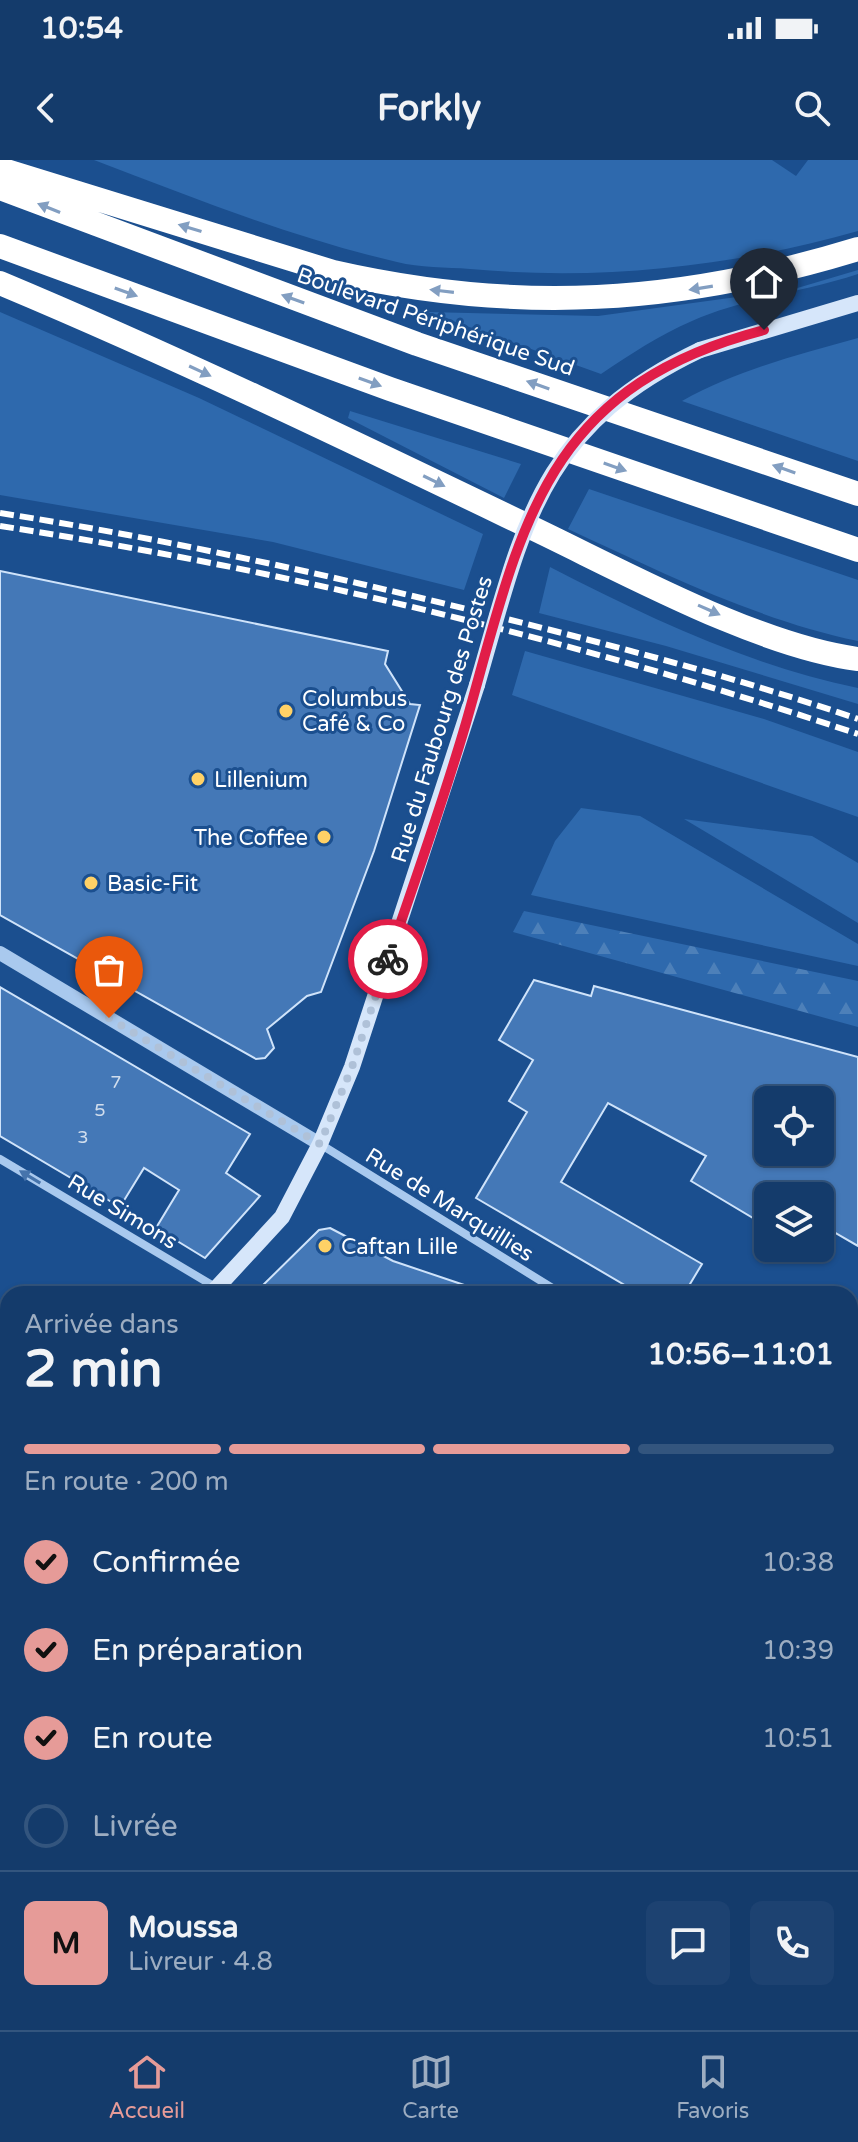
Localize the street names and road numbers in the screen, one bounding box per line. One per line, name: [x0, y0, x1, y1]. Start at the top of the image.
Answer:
street label: Boulevard Périphérique Sud: [293, 262, 578, 382]
street label: Rue du Faubourg des Postes: [386, 573, 498, 866]
street label: Rue de Marquillies: [361, 1143, 538, 1267]
street label: Rue Simons: [63, 1169, 182, 1255]

